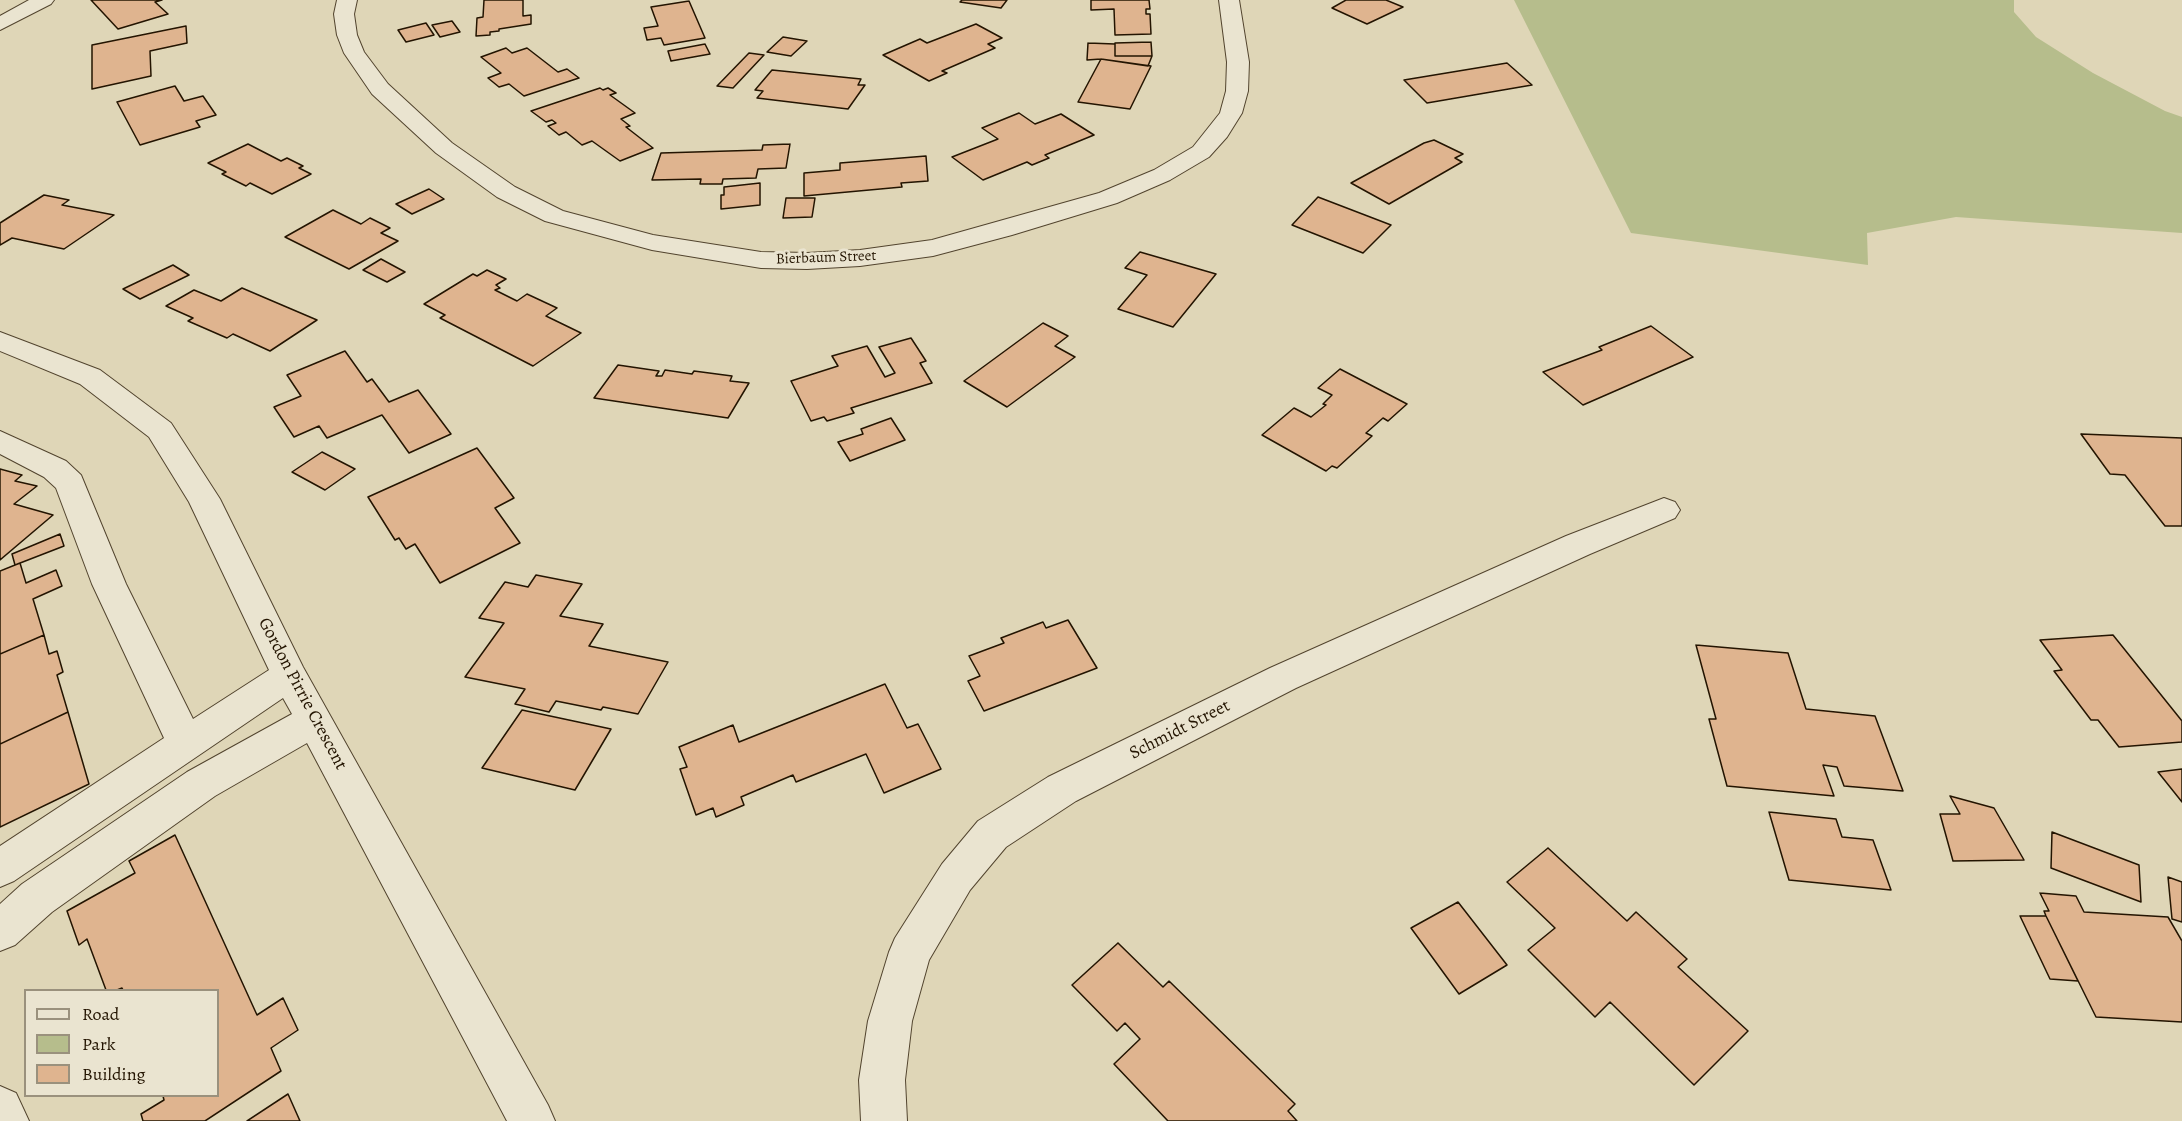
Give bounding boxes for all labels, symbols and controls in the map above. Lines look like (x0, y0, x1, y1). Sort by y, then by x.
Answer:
street label: Bierbaum Street (775, 247, 877, 269)
street label: Gordon Pirrie Crescent (253, 614, 351, 774)
street label: Schmidt Street (1126, 695, 1234, 765)
legend (24, 989, 219, 1097)
text: Road (82, 1002, 119, 1026)
text: Park (82, 1032, 116, 1056)
text: Building (82, 1062, 146, 1086)

